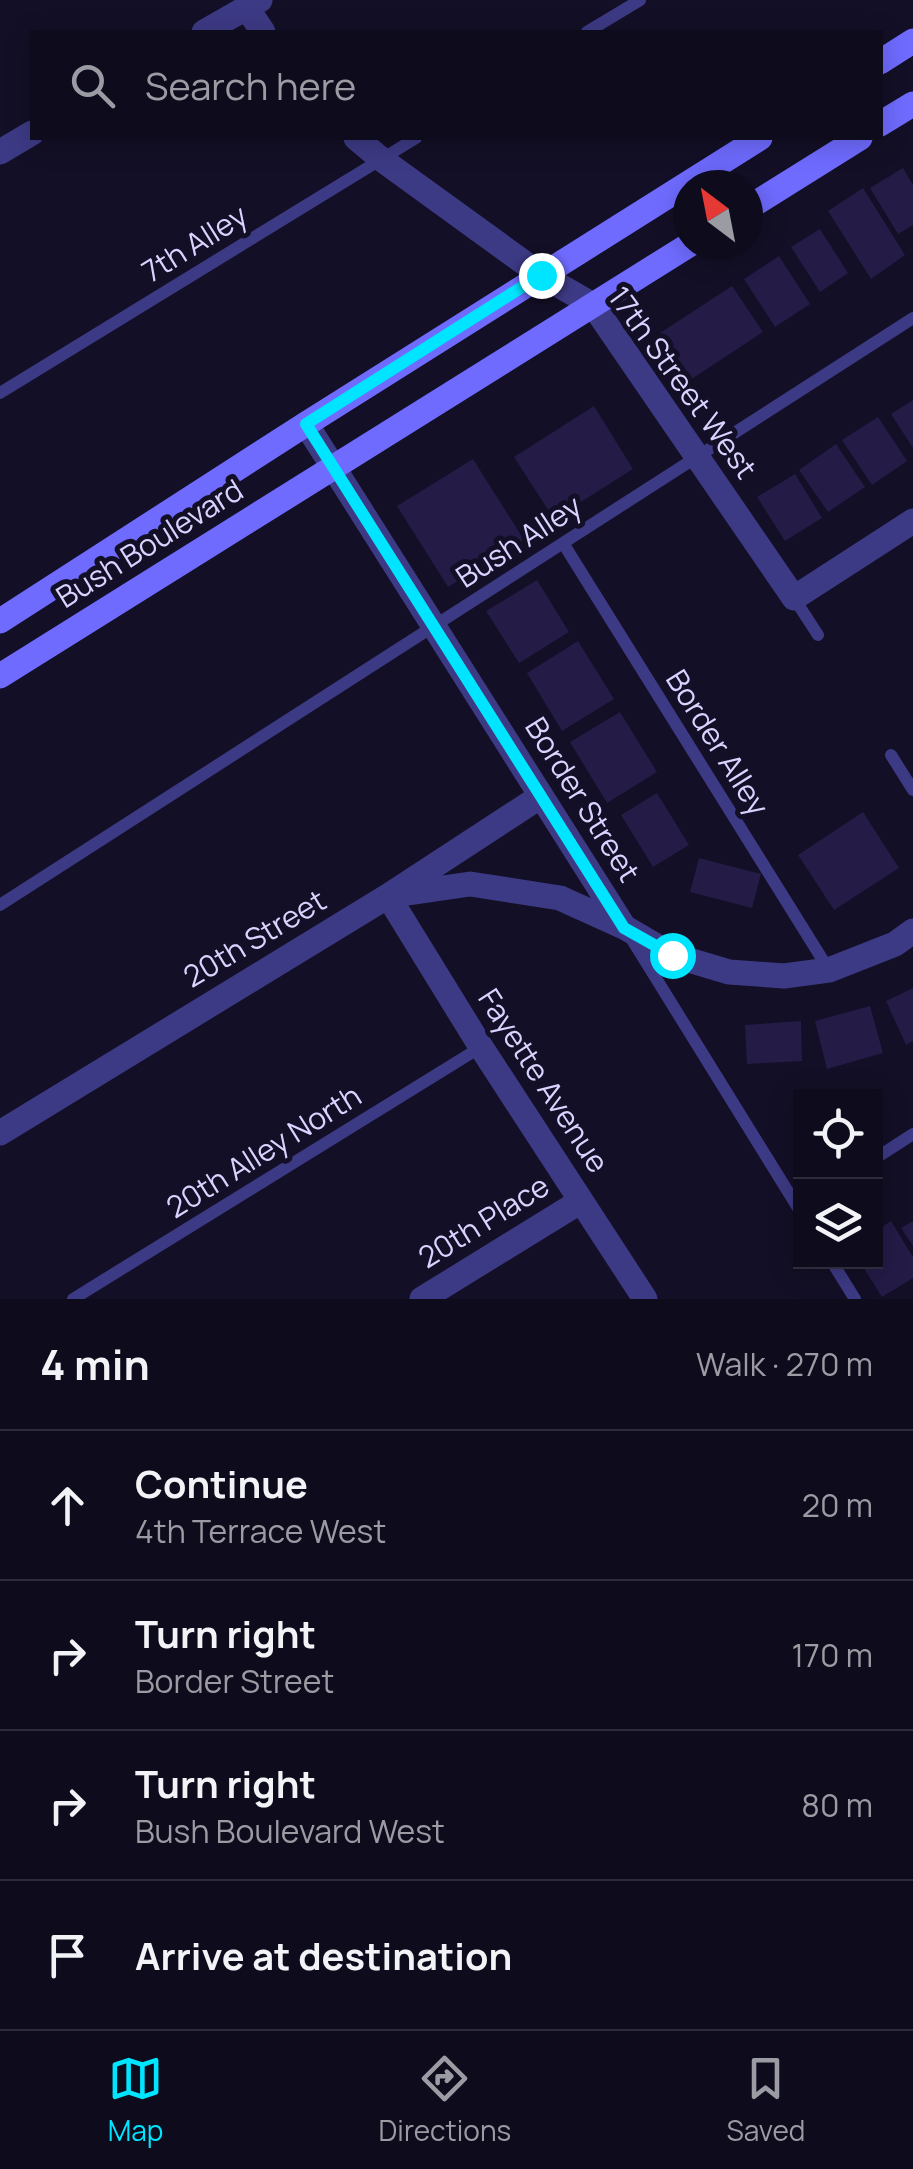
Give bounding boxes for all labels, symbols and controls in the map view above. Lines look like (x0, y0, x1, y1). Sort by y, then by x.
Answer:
search box (30, 30, 883, 140)
icon: search (65, 58, 120, 113)
text: Search here (145, 59, 356, 111)
north arrow (673, 170, 763, 260)
street label: 7th Alley (134, 194, 255, 291)
route end (519, 253, 565, 299)
street label: 17th Street West (600, 278, 767, 487)
street label: Bush Boulevard (48, 469, 250, 617)
street label: Bush Alley (448, 485, 589, 597)
street label: Border Alley (657, 661, 779, 823)
street label: Border Street (516, 709, 650, 889)
street label: 20th Street (175, 879, 333, 996)
route start (650, 933, 696, 979)
street label: Fayette Avenue (469, 980, 619, 1180)
street label: 20th Alley North (158, 1074, 368, 1227)
map controls (793, 1089, 883, 1269)
button: locate (793, 1089, 883, 1179)
street label: 20th Place (410, 1164, 556, 1277)
button: layers (793, 1179, 883, 1269)
text: 4 min (40, 1335, 150, 1393)
text: Walk · 270 m (696, 1342, 873, 1386)
text: Continue (135, 1457, 308, 1509)
icon: ahead (40, 1478, 95, 1533)
text: 20 m (802, 1483, 873, 1527)
text: 4th Terrace West (135, 1509, 386, 1553)
text: Turn right (135, 1607, 316, 1659)
icon: right (40, 1628, 95, 1683)
text: 170 m (791, 1633, 873, 1677)
text: Border Street (135, 1659, 334, 1703)
text: Turn right (135, 1757, 316, 1809)
icon: right (40, 1778, 95, 1833)
text: 80 m (801, 1783, 873, 1827)
text: Bush Boulevard West (135, 1809, 445, 1853)
icon: arrive (40, 1928, 95, 1983)
text: Arrive at destination (135, 1929, 512, 1981)
tab: Map (108, 2051, 163, 2149)
tab: Directions (379, 2051, 511, 2149)
tab: Saved (726, 2051, 805, 2149)

